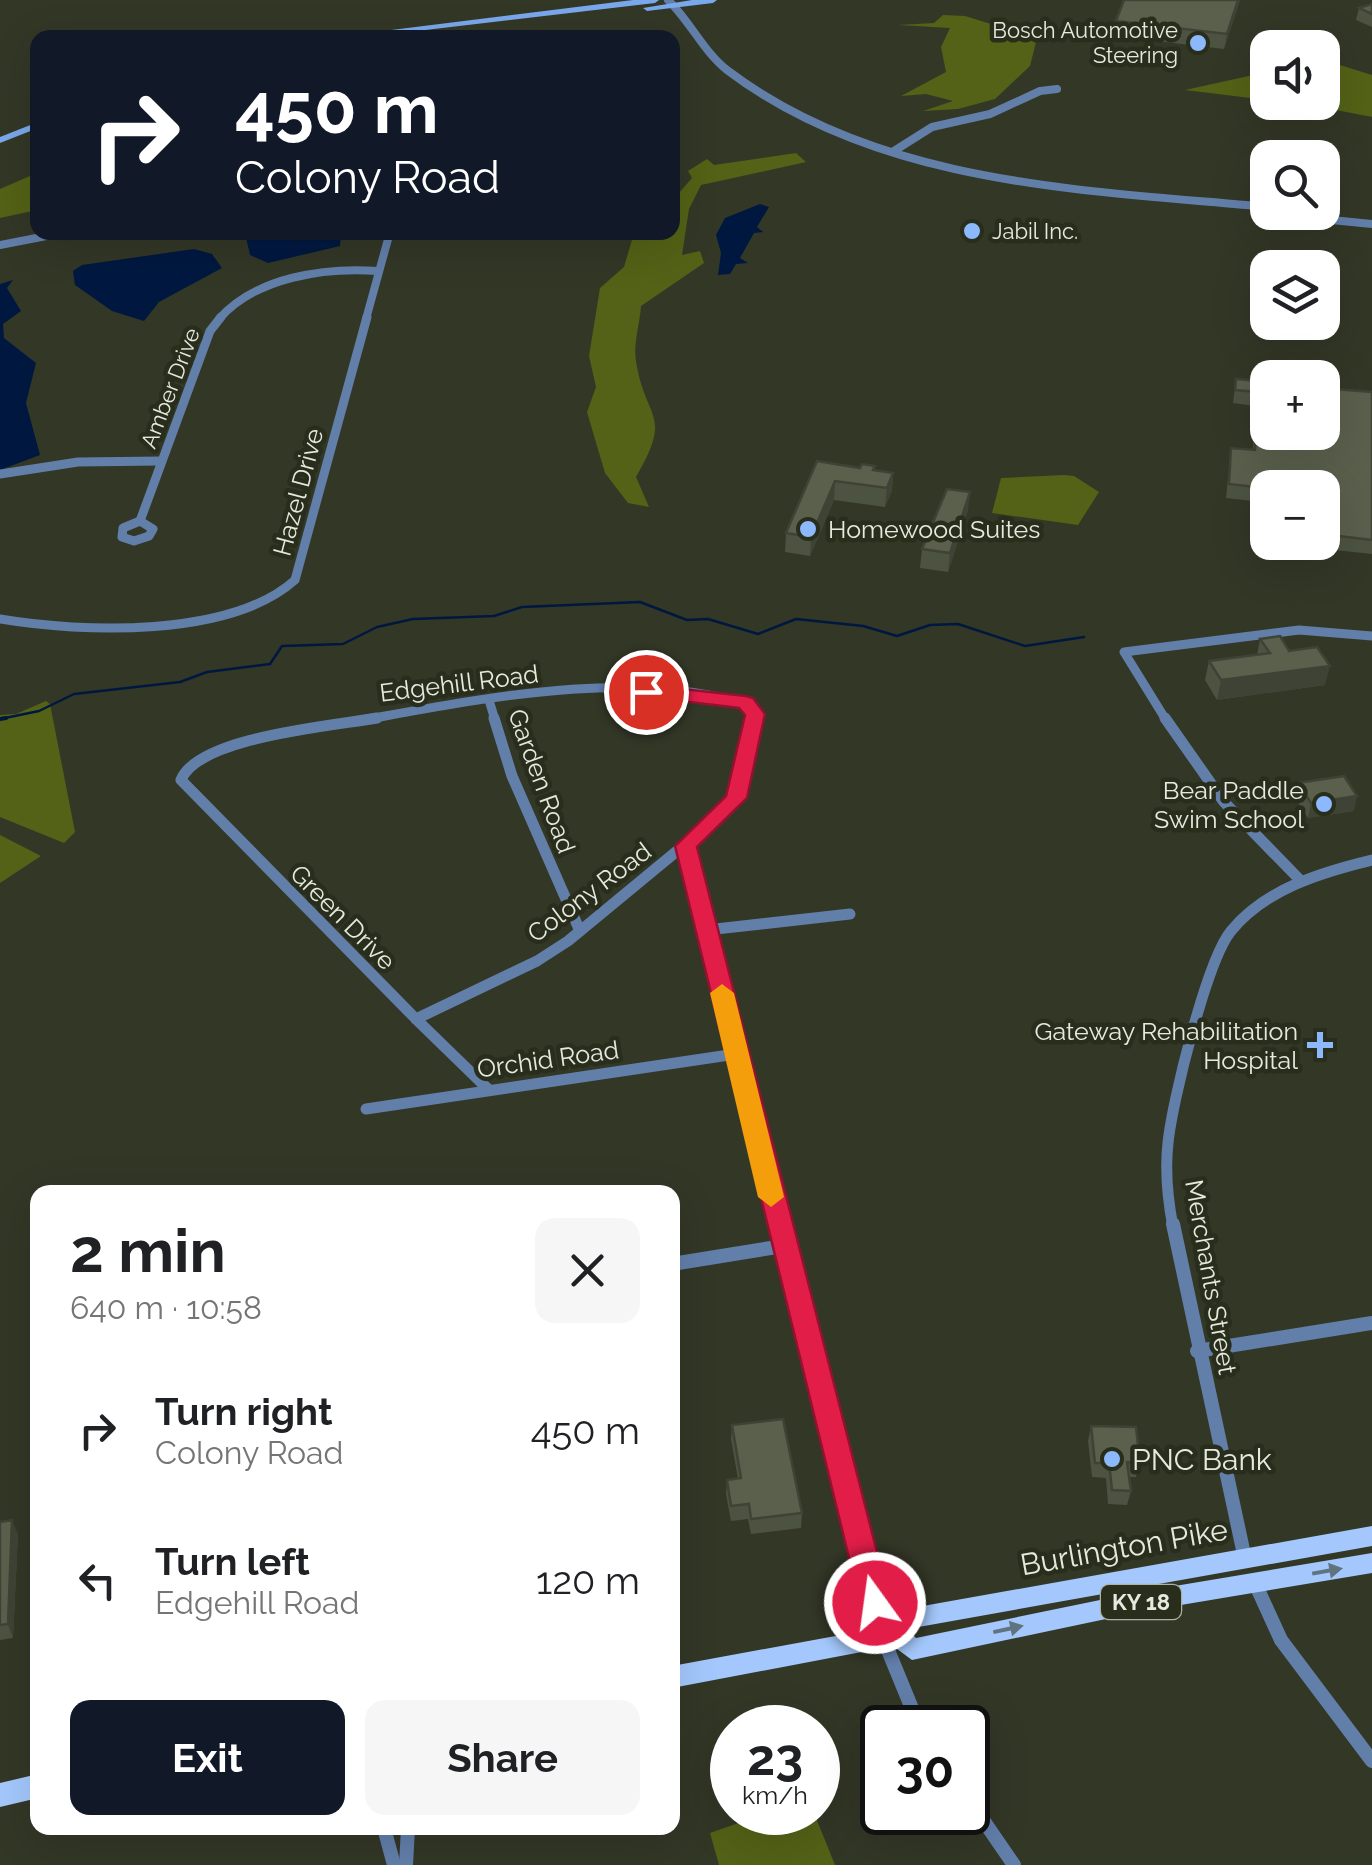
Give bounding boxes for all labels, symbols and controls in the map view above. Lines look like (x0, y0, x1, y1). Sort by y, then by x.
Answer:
place label: Bosch Automotive Steering (992, 17, 1178, 68)
map controls (1250, 30, 1340, 560)
button: sound (1250, 30, 1340, 120)
marker: Bosch Automotive Steering (1187, 32, 1209, 54)
text: 450 m (235, 67, 439, 149)
icon: right (70, 70, 200, 200)
button: search (1250, 140, 1340, 230)
text: Colony Road (235, 151, 500, 204)
place label: Jabil Inc. (992, 218, 1078, 244)
marker: Jabil Inc. (961, 220, 983, 242)
button: layers (1250, 250, 1340, 340)
street label: Amber Drive (135, 324, 205, 452)
button: + (1250, 360, 1340, 450)
street label: Hazel Drive (267, 425, 329, 559)
button: − (1250, 470, 1340, 560)
place label: Homewood Suites (828, 514, 1040, 544)
marker: Homewood Suites (797, 518, 819, 540)
pin (604, 650, 689, 735)
street label: Edgehill Road (378, 658, 540, 708)
icon: arrive (619, 665, 674, 720)
street label: Garden Road (502, 705, 582, 857)
place label: Bear Paddle Swim School (1154, 775, 1304, 834)
marker: Bear Paddle Swim School (1313, 793, 1335, 815)
street label: Colony Road (521, 836, 657, 948)
street label: Green Drive (284, 858, 402, 976)
place label: Gateway Rehabilitation Hospital (1035, 1016, 1298, 1075)
marker: Gateway Rehabilitation Hospital (1307, 1032, 1333, 1058)
street label: Orchid Road (475, 1034, 621, 1084)
street label: Merchants Street (1179, 1177, 1243, 1377)
text: 2 min (70, 1216, 226, 1286)
button: close (535, 1218, 640, 1323)
text: 640 m · 10:58 (70, 1289, 262, 1326)
text: Turn right (155, 1389, 332, 1434)
icon: right (70, 1403, 125, 1458)
text: 450 m (531, 1408, 640, 1453)
text: Colony Road (155, 1434, 343, 1471)
place label: PNC Bank (1132, 1442, 1272, 1477)
marker: PNC Bank (1101, 1448, 1123, 1470)
street label: Burlington Pike (1018, 1512, 1230, 1582)
text: Turn left (155, 1539, 310, 1584)
position arrow (823, 1551, 927, 1655)
icon: left (70, 1553, 125, 1608)
text: 120 m (536, 1558, 640, 1603)
one-way arrow (1312, 1563, 1344, 1578)
text: Edgehill Road (155, 1584, 359, 1621)
road number: KY 18 (1101, 1585, 1181, 1619)
one-way arrow (992, 1621, 1023, 1637)
button: Exit (70, 1700, 345, 1815)
button: Share (365, 1700, 640, 1815)
speed limit sign: 30 (860, 1705, 990, 1835)
text: 23 (747, 1728, 803, 1787)
text: km/h (742, 1780, 808, 1810)

